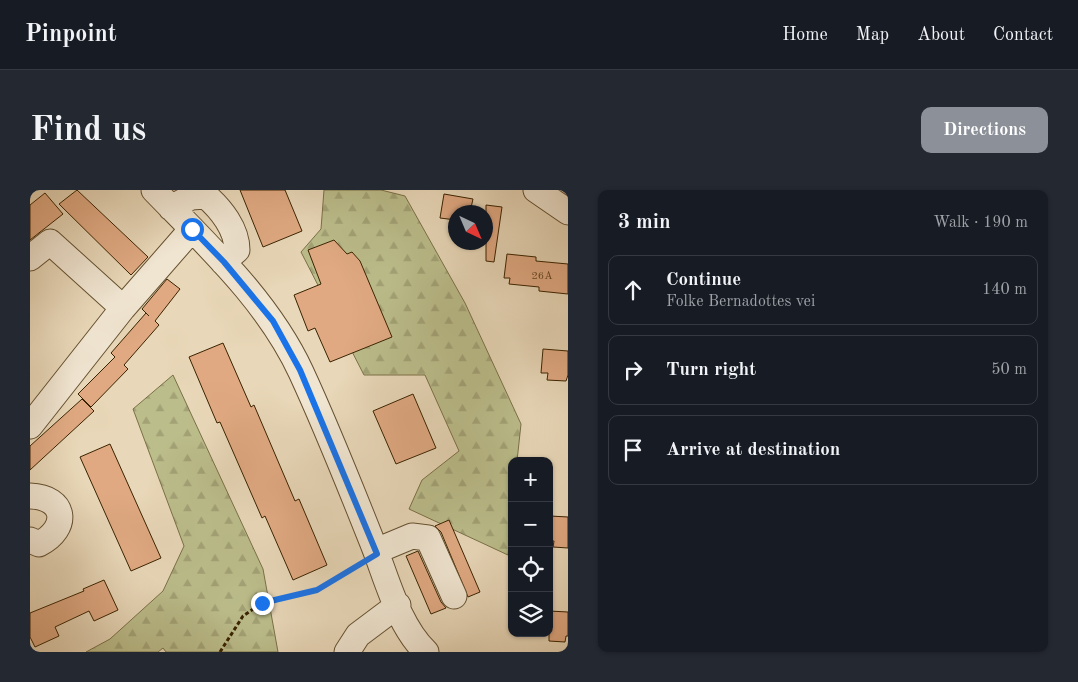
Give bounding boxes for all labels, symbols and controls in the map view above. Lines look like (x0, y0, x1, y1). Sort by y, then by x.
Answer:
text: Pinpoint (25, 23, 117, 47)
text: Home (782, 26, 828, 44)
text: Map (856, 26, 889, 44)
text: About (917, 26, 965, 44)
text: Contact (993, 26, 1053, 44)
button: Directions (921, 107, 1048, 153)
text: Find us (30, 113, 146, 148)
north arrow (448, 205, 493, 250)
text: 3 min (618, 212, 671, 233)
text: Walk · 190 m (933, 215, 1028, 231)
route start (181, 218, 204, 241)
house number: 26A (531, 271, 553, 282)
text: Continue (666, 271, 741, 290)
icon: ahead (619, 276, 647, 304)
text: 140 m (982, 282, 1027, 298)
text: Folke Bernadottes vei (666, 294, 815, 310)
icon: right (619, 356, 647, 384)
text: Turn right (666, 361, 756, 380)
text: 50 m (991, 362, 1027, 378)
icon: arrive (619, 436, 647, 464)
text: Arrive at destination (666, 441, 840, 460)
map controls (508, 457, 553, 637)
button: + (508, 457, 553, 502)
button: − (508, 502, 553, 547)
button: locate (508, 547, 553, 592)
route end (251, 592, 274, 615)
button: layers (508, 592, 553, 637)

